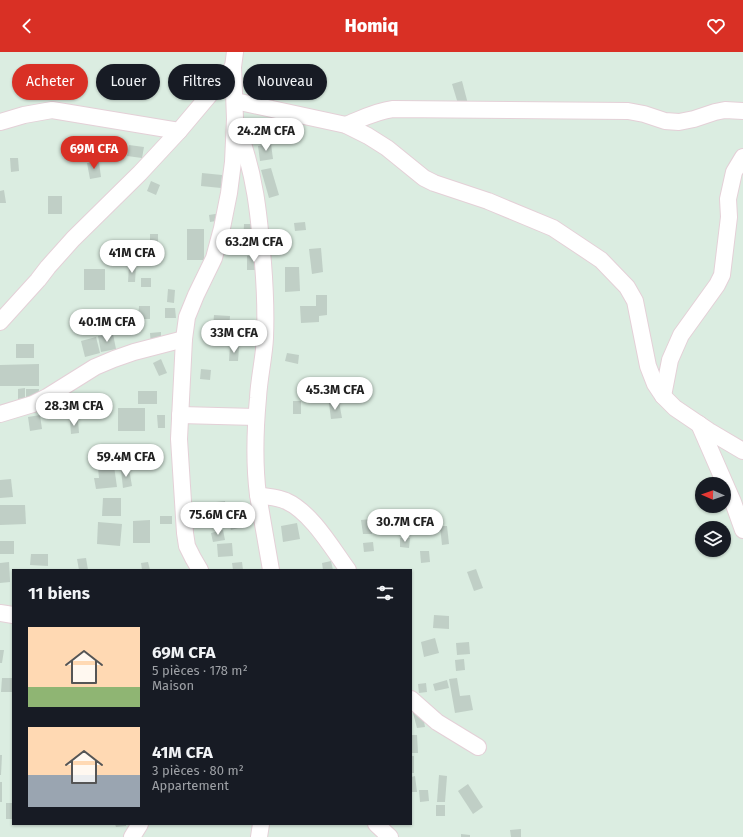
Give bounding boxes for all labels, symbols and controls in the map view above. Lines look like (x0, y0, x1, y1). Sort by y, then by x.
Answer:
icon: back (16, 15, 38, 37)
text: Homiq (345, 15, 398, 37)
icon: heart (705, 15, 727, 37)
chip: Acheter (12, 64, 88, 100)
chip: Louer (96, 64, 160, 100)
chip: Filtres (168, 64, 235, 100)
chip: Nouveau (243, 64, 327, 100)
pin: 24.2M CFA (220, 118, 312, 152)
text: 24.2M CFA (237, 123, 295, 138)
pin: 69M CFA (57, 136, 131, 170)
text: 69M CFA (70, 141, 118, 156)
pin: 63.2M CFA (208, 229, 300, 263)
text: 63.2M CFA (225, 234, 283, 249)
pin: 41M CFA (95, 240, 169, 274)
text: 41M CFA (109, 245, 155, 260)
pin: 40.1M CFA (61, 309, 153, 343)
text: 40.1M CFA (79, 314, 135, 329)
pin: 33M CFA (197, 320, 271, 354)
text: 33M CFA (210, 325, 258, 340)
pin: 45.3M CFA (289, 377, 381, 411)
text: 45.3M CFA (306, 382, 364, 397)
pin: 28.3M CFA (28, 393, 120, 427)
text: 28.3M CFA (45, 398, 103, 413)
pin: 59.4M CFA (80, 444, 172, 478)
text: 59.4M CFA (97, 449, 155, 464)
north arrow (695, 477, 731, 513)
map controls (695, 477, 731, 557)
pin: 75.6M CFA (172, 502, 264, 536)
text: 75.6M CFA (189, 507, 247, 522)
pin: 30.7M CFA (359, 509, 451, 543)
text: 30.7M CFA (376, 514, 434, 529)
button: layers (695, 521, 731, 557)
icon: filters (374, 582, 396, 604)
text: 11 biens (28, 583, 90, 604)
text: 69M CFA (152, 642, 215, 663)
icon: home (60, 643, 108, 691)
text: 5 pièces · 178 m² (152, 663, 248, 678)
text: Maison (152, 678, 194, 693)
text: 41M CFA (152, 742, 213, 763)
icon: home (60, 743, 108, 791)
text: 3 pièces · 80 m² (152, 763, 244, 778)
text: Appartement (152, 778, 229, 793)

